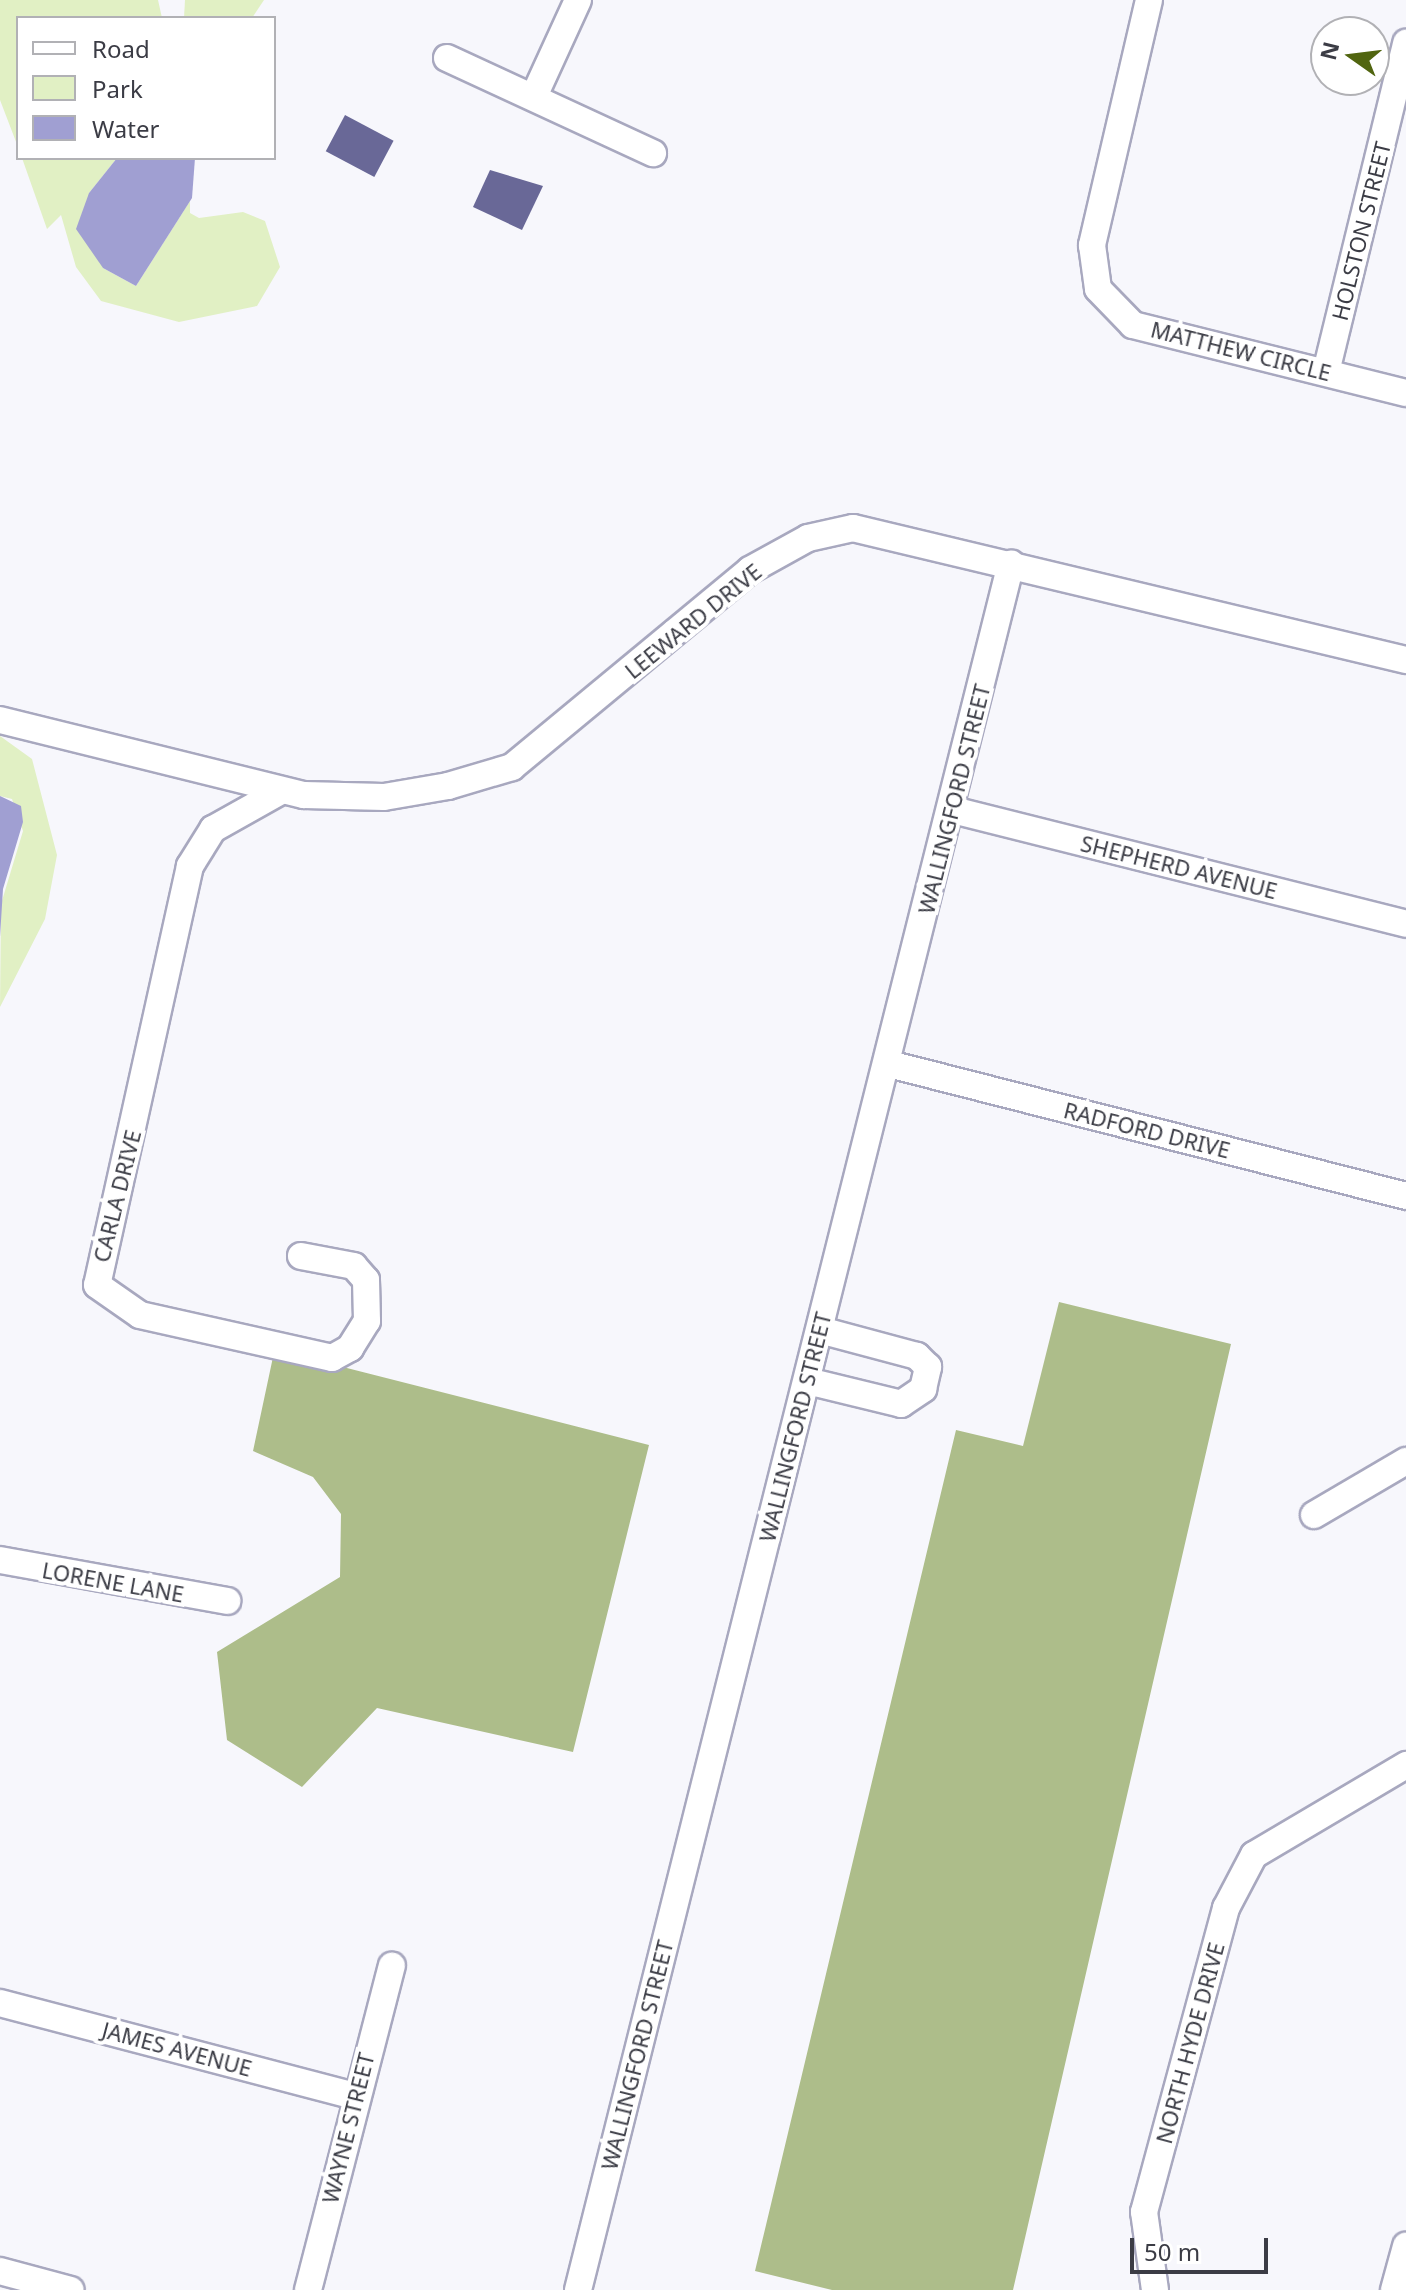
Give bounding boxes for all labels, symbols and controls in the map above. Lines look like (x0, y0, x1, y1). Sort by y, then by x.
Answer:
legend (16, 16, 276, 160)
north arrow (1310, 16, 1390, 96)
text: Road (92, 32, 150, 65)
text: N (1312, 38, 1345, 63)
text: Park (92, 72, 143, 105)
text: Water (92, 112, 159, 145)
street label: HOLSTON STREET (1326, 139, 1396, 323)
street label: MATTHEW CIRCLE (1148, 316, 1334, 386)
street label: LEEWARD DRIVE (620, 558, 766, 684)
street label: WALLINGFORD STREET (913, 681, 995, 917)
street label: SHEPHERD AVENUE (1078, 830, 1280, 904)
street label: RADFORD DRIVE (1061, 1097, 1233, 1163)
street label: CARLA DRIVE (88, 1127, 146, 1265)
street label: WALLINGFORD STREET (754, 1309, 836, 1545)
street label: LORENE LANE (40, 1557, 186, 1607)
street label: WALLINGFORD STREET (596, 1937, 678, 2173)
street label: NORTH HYDE DRIVE (1150, 1939, 1230, 2147)
street label: JAMES AVENUE (99, 2016, 255, 2082)
street label: WAYNE STREET (317, 2050, 379, 2206)
scale bar (1134, 2222, 1272, 2272)
text: 50 m (1144, 2235, 1200, 2268)

